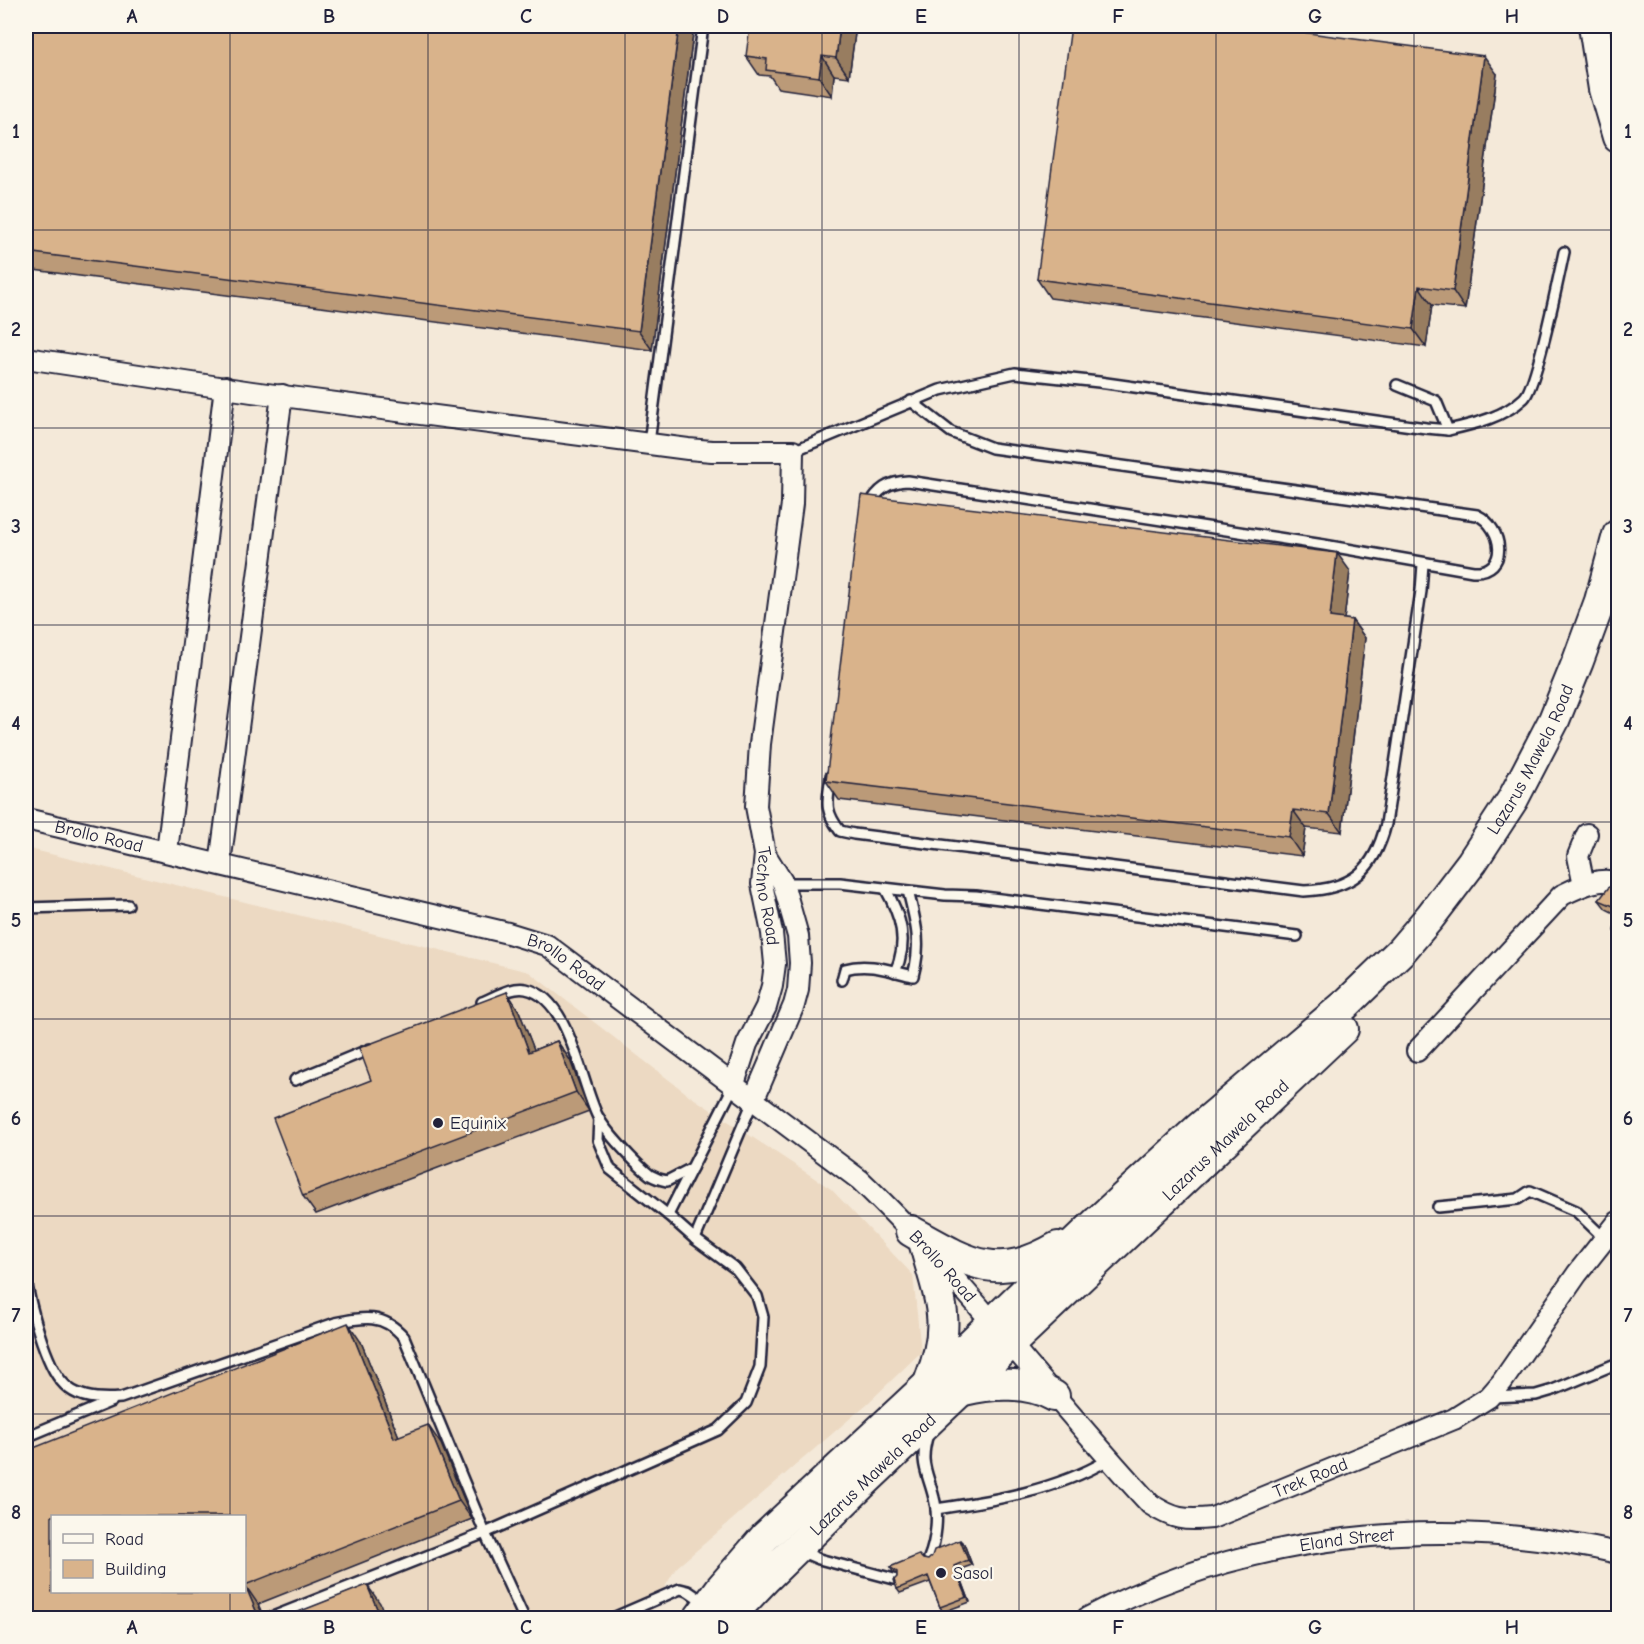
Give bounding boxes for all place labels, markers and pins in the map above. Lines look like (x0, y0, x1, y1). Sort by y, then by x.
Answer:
place label: Equinix (450, 1113, 506, 1134)
marker: Equinix (431, 1116, 445, 1130)
place label: Sasol (953, 1563, 993, 1584)
marker: Sasol (934, 1566, 948, 1580)

